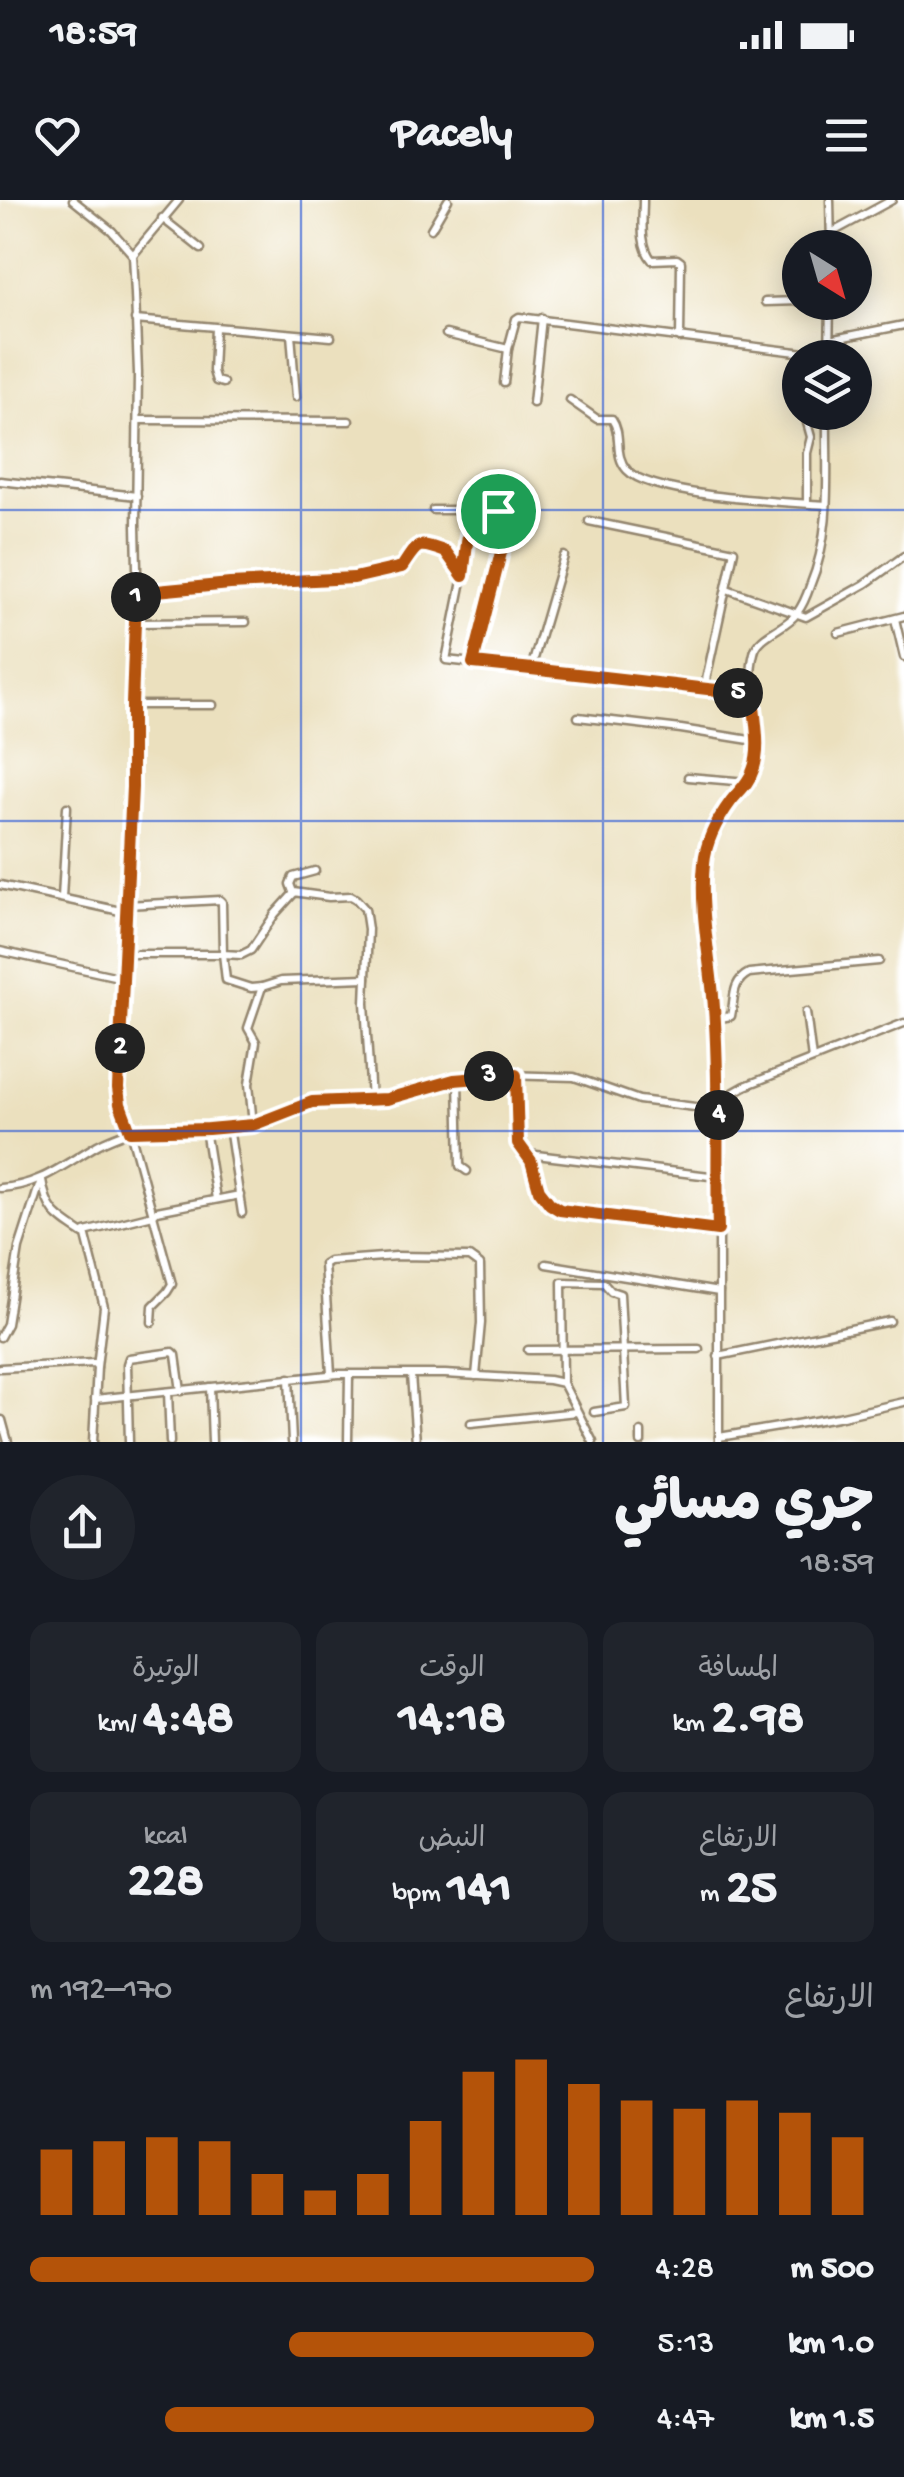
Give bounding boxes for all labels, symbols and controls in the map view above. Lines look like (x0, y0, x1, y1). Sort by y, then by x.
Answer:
text: 18:59 (50, 13, 137, 57)
icon: heart (30, 108, 85, 163)
icon: menu (819, 108, 874, 163)
text: Pacely (392, 109, 512, 162)
north arrow (782, 230, 872, 320)
map controls (782, 230, 872, 430)
button: layers (782, 340, 872, 430)
pin (456, 469, 541, 554)
icon: arrive (471, 484, 526, 539)
pin: 1 (111, 572, 161, 622)
text: 1 (130, 580, 142, 613)
pin: 5 (713, 668, 763, 718)
text: 5 (731, 676, 745, 709)
pin: 2 (95, 1023, 145, 1073)
text: 2 (113, 1031, 127, 1064)
pin: 3 (464, 1051, 514, 1101)
text: 3 (482, 1059, 496, 1092)
pin: 4 (694, 1090, 744, 1140)
text: 4 (712, 1098, 726, 1131)
button: share (30, 1475, 135, 1580)
text: جري مسائي (614, 1476, 874, 1540)
text: 18:59 (801, 1546, 874, 1584)
text: الوتيرة (132, 1654, 199, 1687)
text: الوقت (419, 1654, 485, 1687)
text: المسافة (698, 1654, 778, 1687)
text: 4:48 (143, 1691, 234, 1750)
text: 14:18 (398, 1691, 506, 1750)
text: 2.98 (712, 1691, 804, 1750)
text: /km (98, 1708, 143, 1741)
text: km (673, 1708, 712, 1741)
text: kcal (144, 1821, 188, 1854)
text: النبض (419, 1824, 485, 1857)
text: الارتفاع (699, 1824, 778, 1857)
text: 228 (127, 1854, 204, 1913)
text: 141 (448, 1861, 512, 1920)
text: 25 (726, 1861, 777, 1920)
text: bpm (392, 1878, 448, 1911)
text: m (700, 1878, 726, 1911)
text: 170–192 m (30, 1972, 172, 2010)
text: الارتفاع (784, 1982, 874, 2020)
text: 4:28 (656, 2251, 714, 2289)
text: 500 m (791, 2251, 874, 2289)
text: 5:13 (658, 2326, 714, 2364)
text: 1.0 km (788, 2326, 874, 2364)
text: 4:47 (657, 2401, 714, 2439)
text: 1.5 km (790, 2401, 874, 2439)

